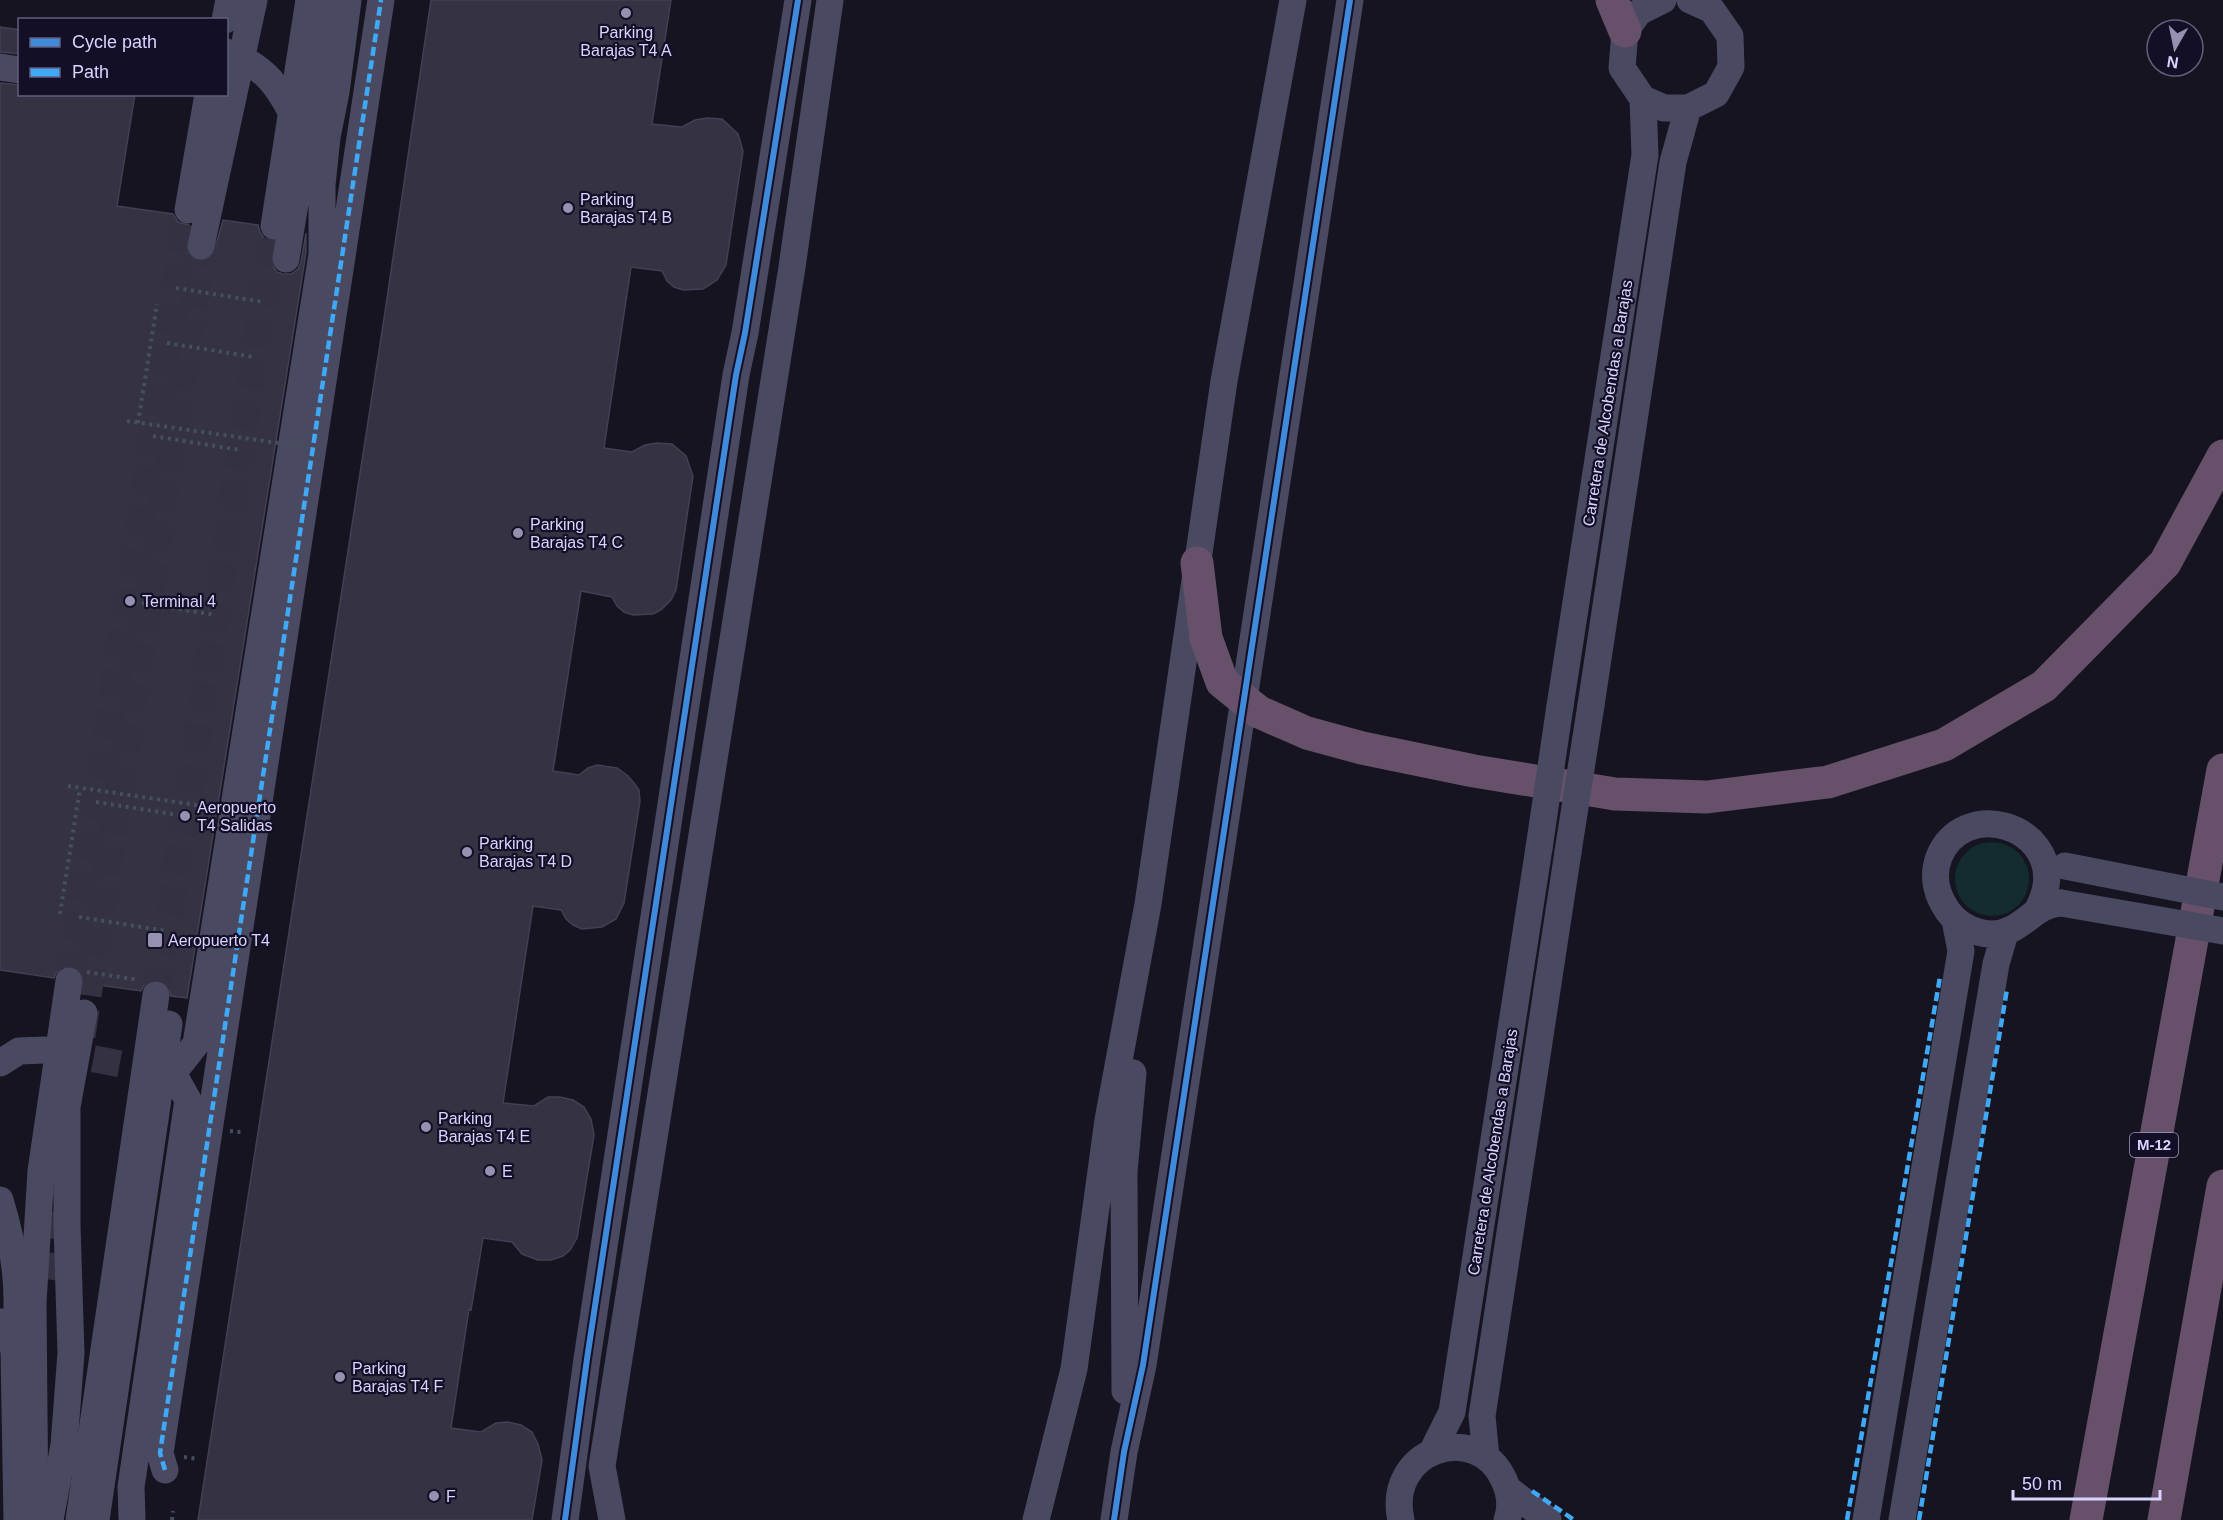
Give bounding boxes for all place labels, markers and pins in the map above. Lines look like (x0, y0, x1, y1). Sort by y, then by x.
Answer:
marker: Parking Barajas T4 A (619, 6, 633, 20)
place label: Parking Barajas T4 A (580, 24, 672, 59)
place label: Parking Barajas T4 B (580, 191, 672, 226)
marker: Parking Barajas T4 B (561, 201, 575, 215)
place label: Parking Barajas T4 C (530, 516, 623, 551)
marker: Parking Barajas T4 C (511, 526, 525, 540)
place label: Terminal 4 (142, 593, 216, 610)
marker: Terminal 4 (123, 594, 137, 608)
place label: Aeropuerto T4 Salidas (197, 799, 276, 834)
marker: Aeropuerto T4 Salidas (178, 809, 192, 823)
place label: Parking Barajas T4 D (479, 835, 572, 870)
marker: Parking Barajas T4 D (460, 845, 474, 859)
marker: Aeropuerto T4 (146, 931, 164, 949)
place label: Aeropuerto T4 (168, 932, 270, 949)
place label: Parking Barajas T4 E (438, 1110, 530, 1145)
marker: Parking Barajas T4 E (419, 1120, 433, 1134)
place label: E (502, 1163, 513, 1180)
marker: E (483, 1164, 497, 1178)
place label: Parking Barajas T4 F (352, 1360, 444, 1395)
marker: Parking Barajas T4 F (333, 1370, 347, 1384)
place label: F (446, 1488, 456, 1505)
marker: F (427, 1489, 441, 1503)

